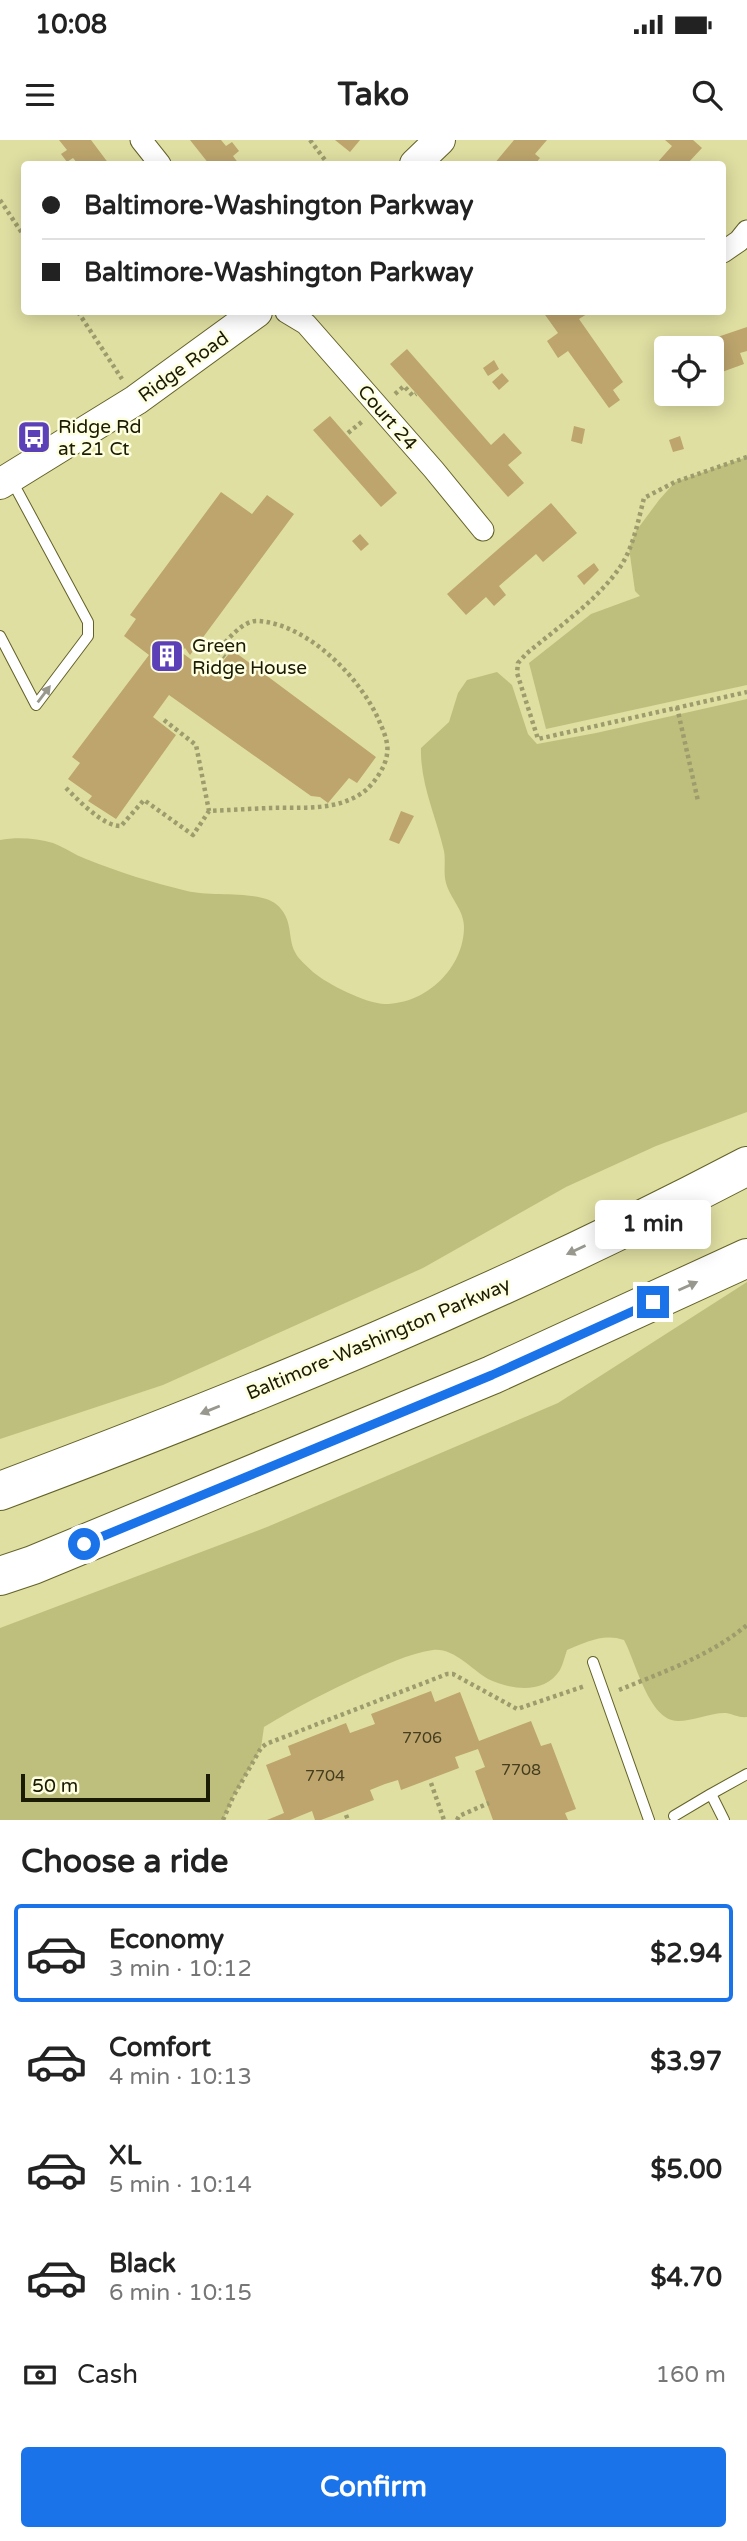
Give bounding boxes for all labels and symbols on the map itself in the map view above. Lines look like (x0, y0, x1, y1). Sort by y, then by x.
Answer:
street label: Ridge Road (134, 327, 233, 407)
street label: Court 24 (353, 380, 422, 455)
place label: Ridge Rd at 21 Ct (58, 416, 141, 460)
bus stop icon: Ridge Rd at 21 Ct (15, 418, 53, 456)
place label: Green Ridge House (192, 635, 307, 679)
building icon: Green Ridge House (148, 637, 186, 675)
one-way arrow (37, 685, 51, 703)
callout: 1 min (595, 1200, 711, 1250)
one-way arrow (566, 1244, 586, 1256)
street label: Baltimore-Washington Parkway (243, 1273, 514, 1405)
one-way arrow (678, 1280, 698, 1292)
route end (637, 1286, 669, 1318)
one-way arrow (200, 1405, 221, 1416)
route start (68, 1528, 100, 1560)
house number: 7706 (402, 1728, 442, 1748)
house number: 7708 (501, 1760, 541, 1780)
house number: 7704 (305, 1766, 345, 1786)
scale bar (21, 1771, 210, 1803)

